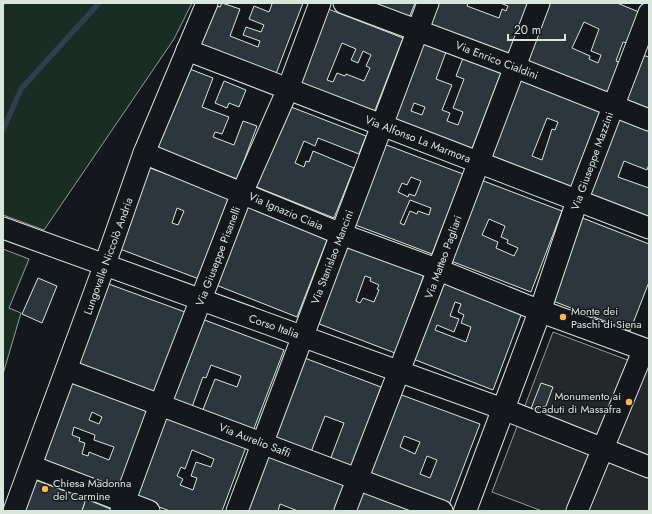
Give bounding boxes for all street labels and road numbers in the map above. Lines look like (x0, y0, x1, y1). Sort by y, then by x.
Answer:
street label: Via Enrico Cialdini (453, 37, 541, 83)
street label: Via Giuseppe Mazzini (567, 109, 617, 212)
street label: Via Alfonso La Marmora (363, 111, 473, 167)
street label: Via Ignazio Ciaia (246, 188, 326, 234)
street label: Lungovalle Niccolò Andria (79, 195, 137, 317)
street label: Via Giuseppe Pisanelli (192, 204, 244, 308)
street label: Via Stanislao Mancini (307, 208, 357, 306)
street label: Via Matteo Pagliari (420, 213, 466, 301)
street label: Corso Italia (247, 310, 301, 342)
street label: Via Aurelio Saffi (217, 419, 293, 461)

